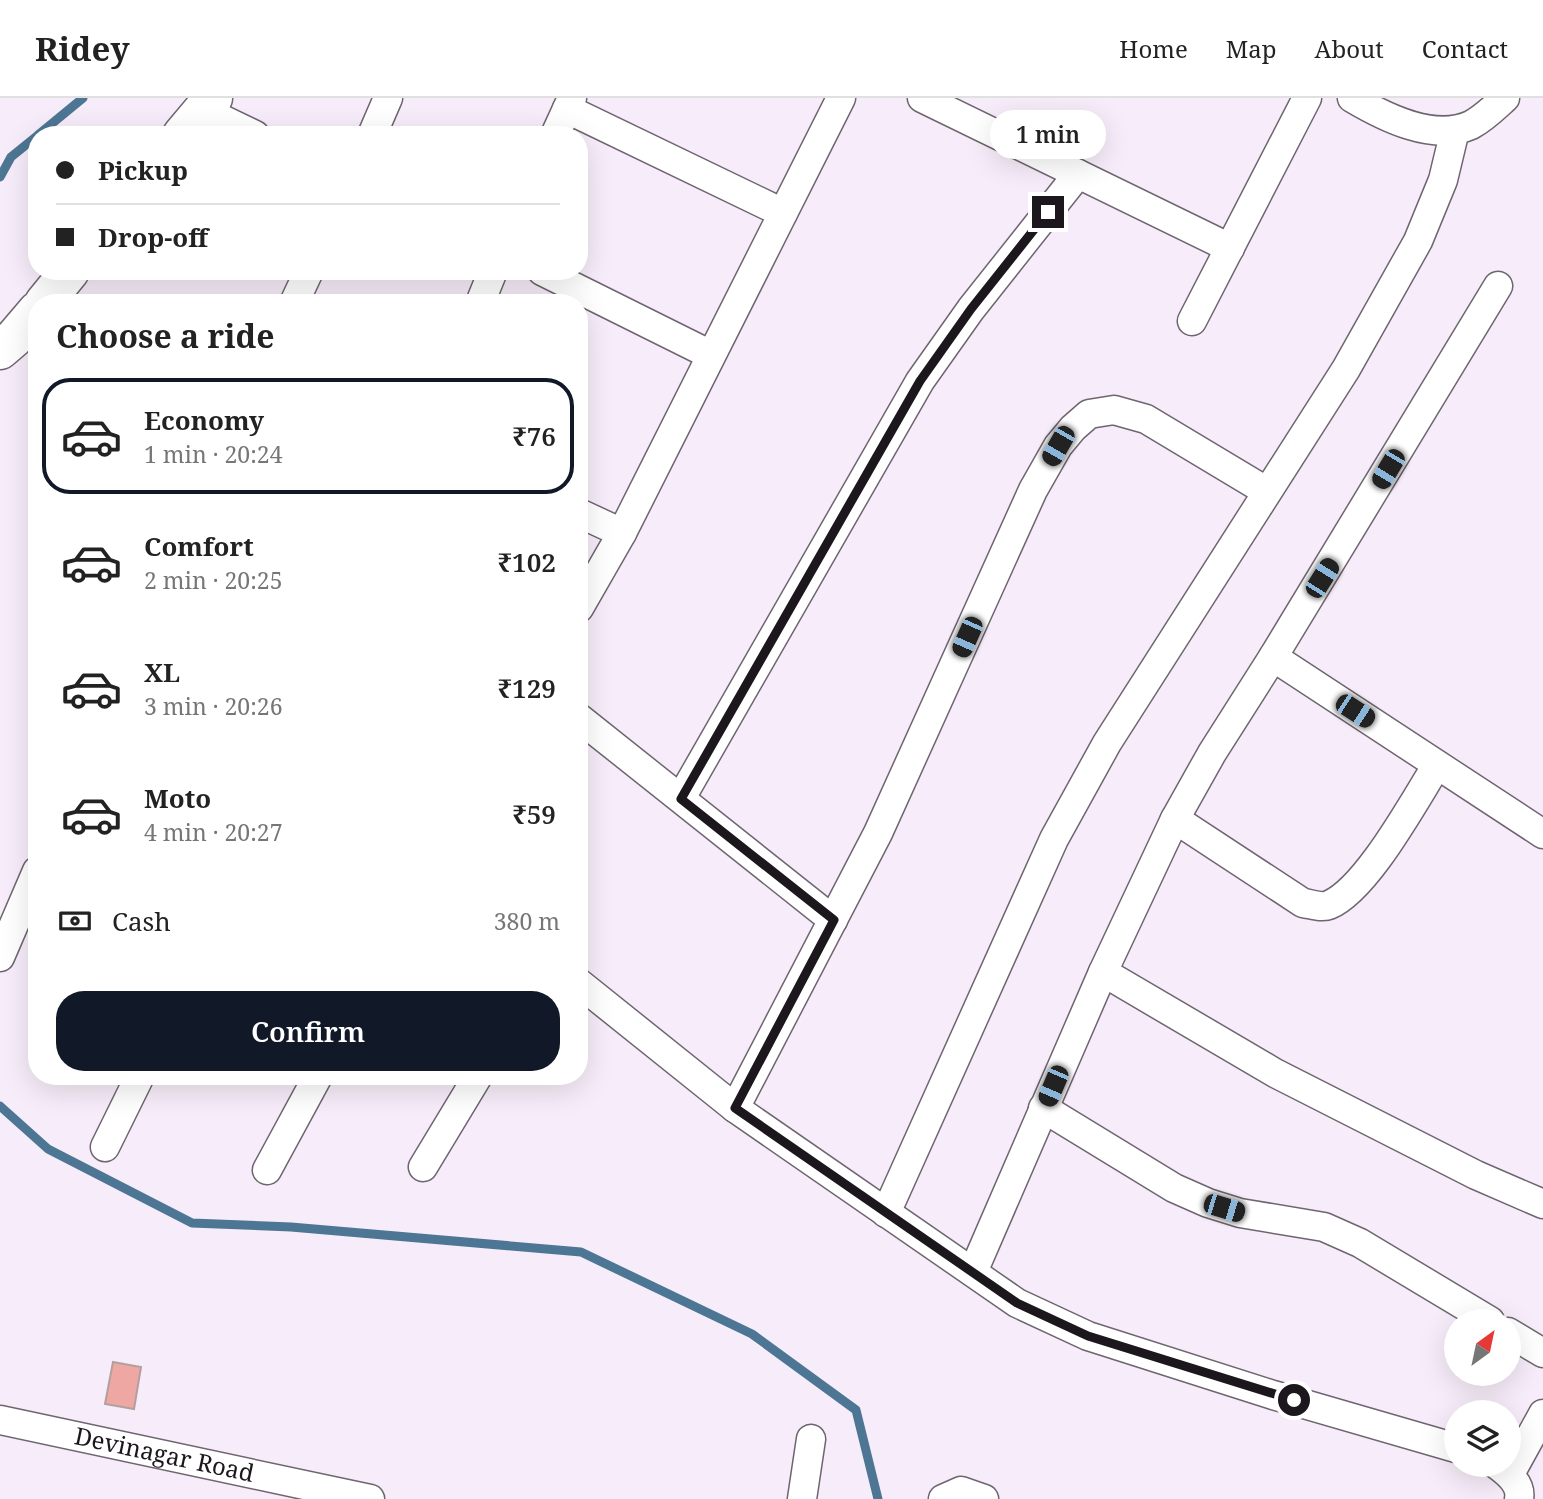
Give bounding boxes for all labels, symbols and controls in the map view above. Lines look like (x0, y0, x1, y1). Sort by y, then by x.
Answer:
text: Ridey (35, 26, 130, 71)
text: Home (1119, 32, 1188, 65)
text: Map (1226, 32, 1277, 65)
text: About (1315, 32, 1384, 65)
text: Contact (1422, 32, 1508, 65)
callout: 1 min (990, 110, 1106, 159)
text: 1 min (1016, 118, 1080, 150)
text: Pickup (98, 152, 188, 188)
route end (1032, 196, 1064, 228)
text: Drop-off (98, 219, 208, 255)
text: Choose a ride (56, 314, 275, 357)
text: Economy (144, 402, 264, 438)
icon: car (60, 405, 123, 468)
text: ₹76 (512, 418, 556, 454)
car (1039, 423, 1078, 469)
text: 1 min · 20:24 (144, 438, 282, 470)
car (1369, 446, 1408, 492)
text: Comfort (144, 528, 254, 564)
icon: car (60, 531, 123, 594)
text: ₹102 (498, 544, 556, 580)
car (1302, 555, 1343, 601)
text: 2 min · 20:25 (144, 564, 282, 596)
car (949, 614, 986, 660)
text: XL (144, 654, 180, 690)
icon: car (60, 657, 123, 720)
text: ₹129 (498, 670, 556, 706)
text: 3 min · 20:26 (144, 690, 282, 722)
car (1332, 691, 1379, 731)
text: Moto (144, 780, 211, 816)
icon: car (60, 783, 123, 846)
text: ₹59 (512, 796, 556, 832)
text: 4 min · 20:27 (144, 816, 282, 848)
icon: cash (56, 902, 94, 940)
text: Cash (112, 903, 171, 939)
text: 380 m (494, 905, 560, 937)
button: Confirm (56, 991, 560, 1071)
car (1036, 1063, 1071, 1109)
car (1201, 1192, 1248, 1224)
north arrow (1444, 1309, 1521, 1386)
map controls (1444, 1309, 1521, 1477)
route start (1278, 1384, 1310, 1416)
button: layers (1444, 1400, 1521, 1477)
street label: Devinagar Road (72, 1418, 258, 1489)

